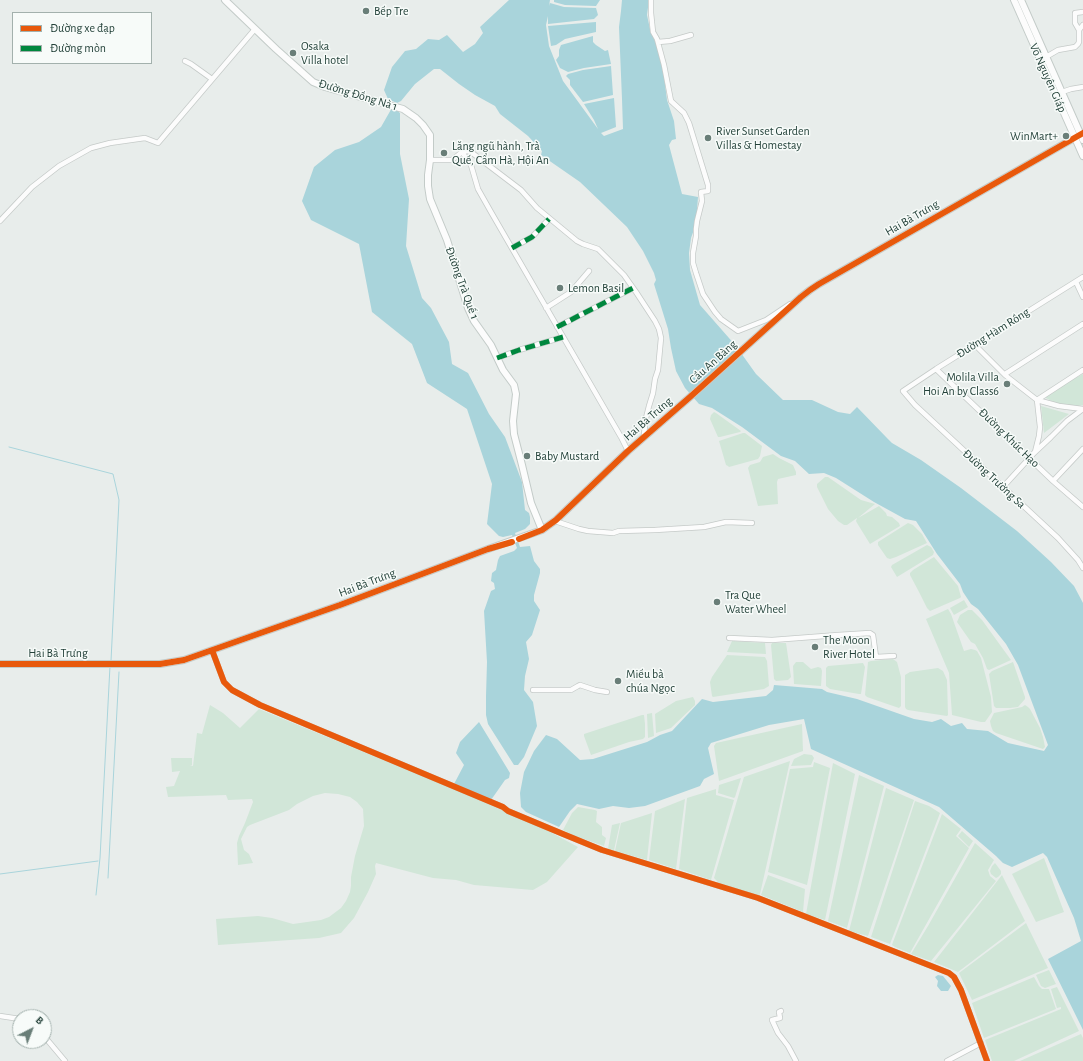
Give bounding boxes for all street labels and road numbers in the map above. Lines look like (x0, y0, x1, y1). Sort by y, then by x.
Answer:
street label: Võ Nguyên Giáp (1026, 41, 1070, 115)
street label: Đường Đồng Nà 1 (317, 76, 399, 114)
street label: Hai Bà Trưng (883, 197, 941, 239)
street label: Đường Trà Quế 1 (442, 245, 482, 321)
street label: Đường Hàm Rồng (954, 305, 1032, 361)
street label: Cầu An Bàng (686, 337, 740, 387)
street label: Hai Bà Trưng (621, 394, 675, 444)
street label: Đường Khúc Hạo (975, 405, 1043, 471)
street label: Đường Trường Sa (960, 446, 1028, 512)
street label: Hai Bà Trưng (337, 566, 397, 600)
street label: Hai Bà Trưng (28, 646, 88, 660)

